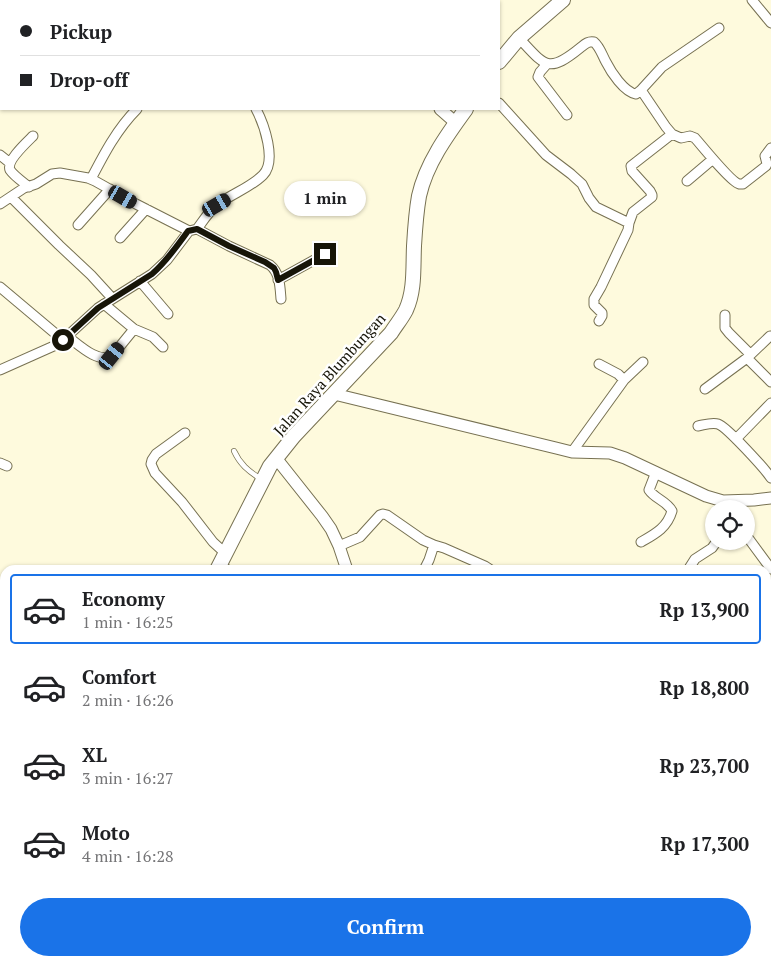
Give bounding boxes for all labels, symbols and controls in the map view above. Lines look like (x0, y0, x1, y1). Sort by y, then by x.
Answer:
text: Pickup (50, 19, 112, 44)
text: Drop-off (50, 67, 128, 92)
callout: 1 min (284, 182, 366, 216)
car (106, 183, 139, 211)
text: 1 min (303, 187, 347, 209)
car (200, 191, 233, 219)
route end (314, 243, 336, 265)
street label: Jalan Raya Blumbungan (268, 308, 390, 440)
route start (52, 329, 74, 351)
car (96, 340, 127, 372)
map controls (705, 500, 755, 550)
button: locate (705, 500, 755, 550)
text: Economy (82, 586, 165, 611)
icon: car (22, 587, 67, 632)
text: Rp 13,900 (660, 597, 749, 622)
text: 1 min · 16:25 (82, 611, 174, 633)
text: Comfort (82, 664, 157, 689)
icon: car (22, 665, 67, 710)
text: Rp 18,800 (660, 675, 749, 700)
text: 2 min · 16:26 (82, 689, 174, 711)
text: XL (82, 742, 107, 767)
icon: car (22, 743, 67, 788)
text: Rp 23,700 (660, 753, 749, 778)
text: 3 min · 16:27 (82, 767, 174, 789)
text: Moto (82, 820, 130, 845)
icon: car (22, 821, 67, 866)
text: Rp 17,300 (661, 831, 749, 856)
text: 4 min · 16:28 (82, 845, 174, 867)
button: Confirm (20, 898, 751, 956)

